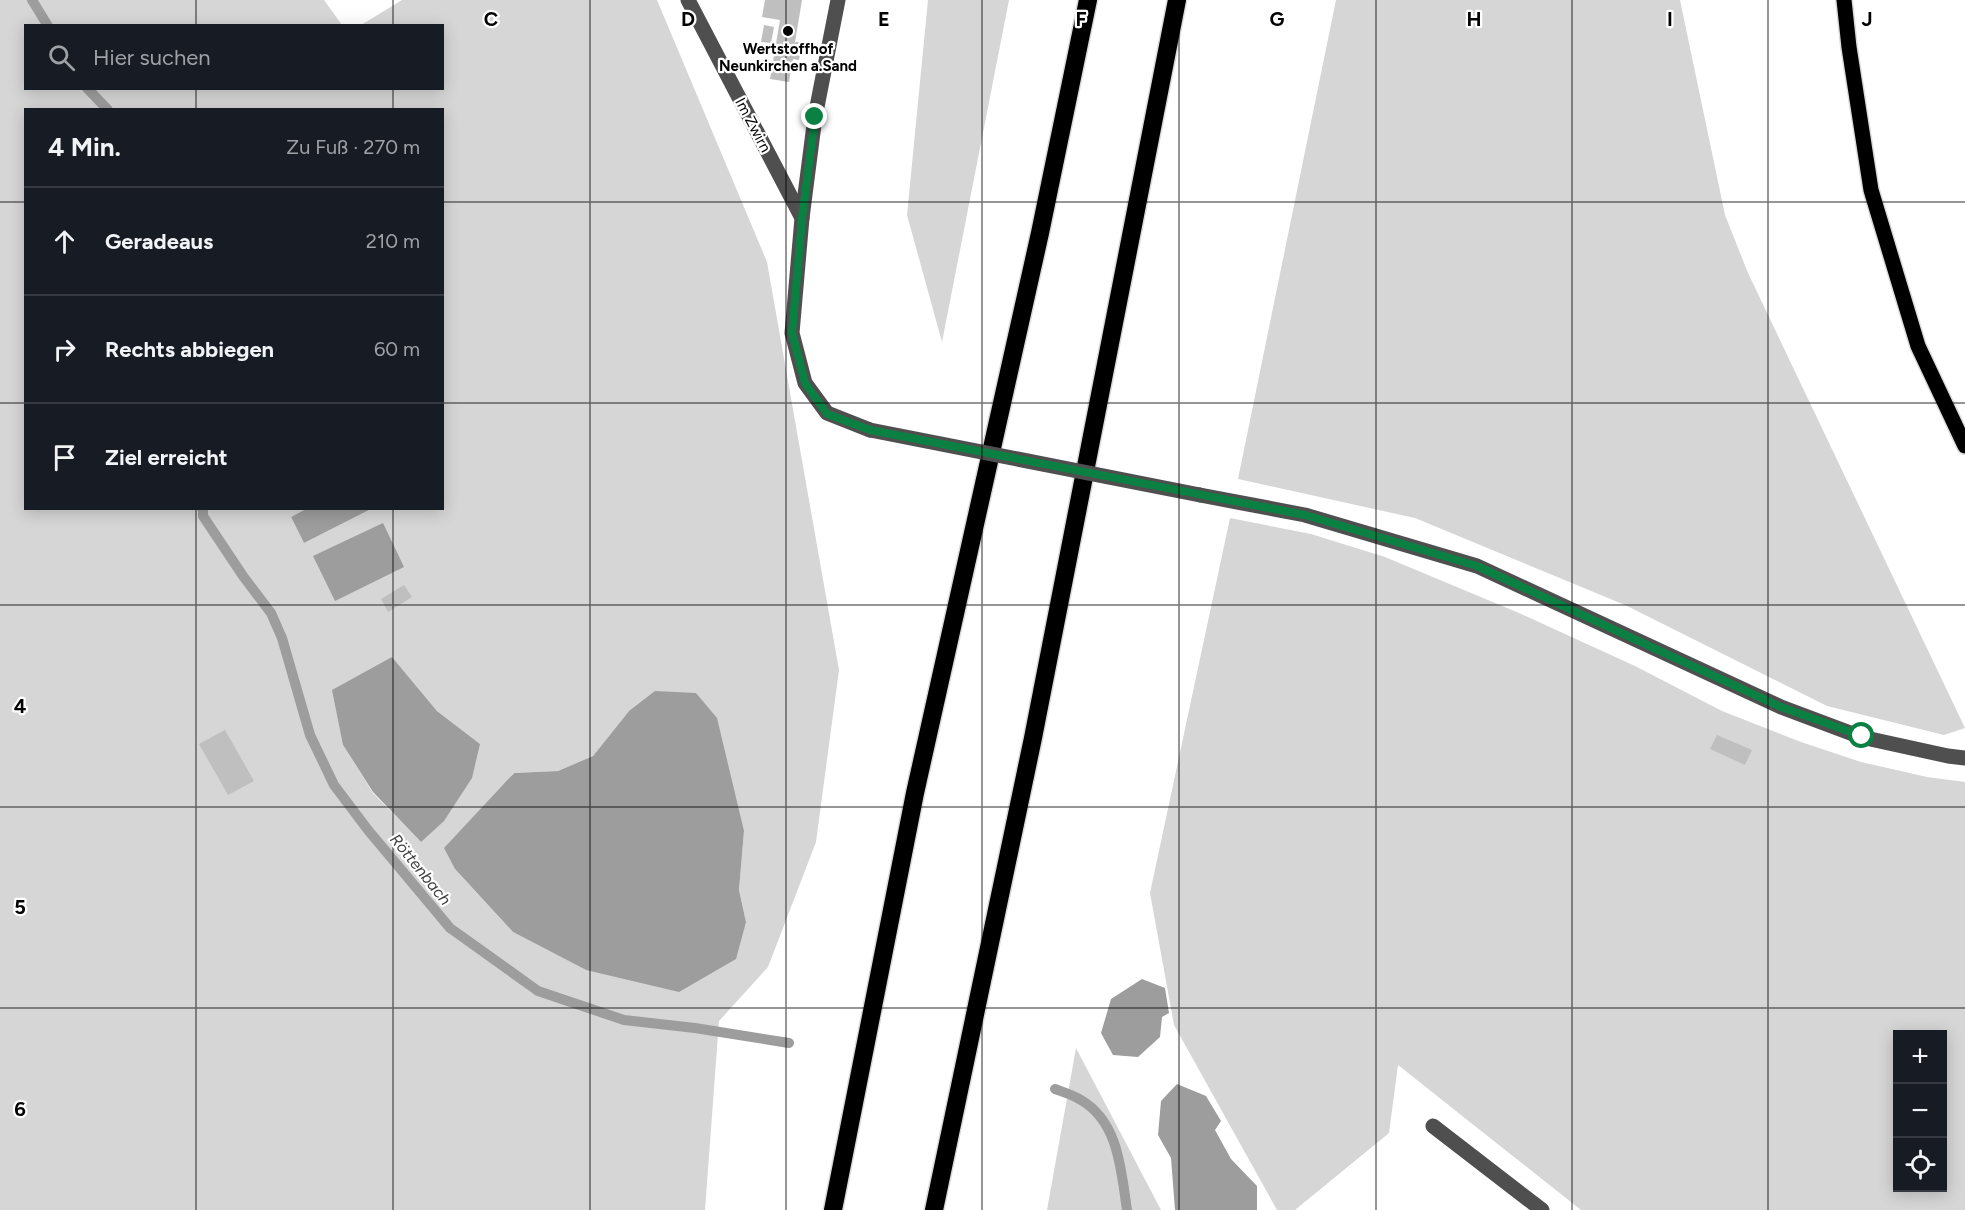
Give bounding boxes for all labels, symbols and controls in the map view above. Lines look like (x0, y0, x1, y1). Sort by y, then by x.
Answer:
text: C (484, 7, 498, 31)
text: D (681, 7, 695, 31)
text: E (878, 7, 890, 31)
text: F (1075, 7, 1087, 31)
text: G (1270, 7, 1285, 31)
text: H (1467, 7, 1482, 31)
text: I (1667, 7, 1673, 31)
text: J (1861, 7, 1873, 31)
search box (24, 24, 444, 90)
marker: Wertstoffhof Neunkirchen a.Sand (781, 24, 795, 38)
place label: Wertstoffhof Neunkirchen a.Sand (719, 40, 857, 75)
icon: search (45, 41, 78, 74)
text: Hier suchen (93, 44, 211, 71)
street label: Im Zwirn (731, 95, 775, 155)
route end (801, 103, 827, 129)
text: 4 Min. (48, 131, 121, 163)
text: Zu Fuß · 270 m (286, 135, 420, 159)
icon: ahead (48, 225, 81, 258)
text: Geradeaus (105, 228, 213, 255)
text: 210 m (366, 229, 420, 253)
icon: right (48, 333, 81, 366)
text: Rechts abbiegen (105, 336, 274, 363)
text: 60 m (374, 337, 420, 361)
icon: arrive (48, 441, 81, 474)
text: Ziel erreicht (105, 444, 228, 471)
text: 4 (14, 694, 27, 718)
route start (1848, 722, 1874, 748)
water label: Röttenbach (386, 830, 455, 909)
text: 5 (14, 895, 26, 919)
map controls (1893, 1030, 1947, 1192)
button: + (1893, 1030, 1947, 1084)
button: − (1893, 1084, 1947, 1138)
text: 6 (14, 1097, 26, 1121)
button: locate (1893, 1138, 1947, 1192)

